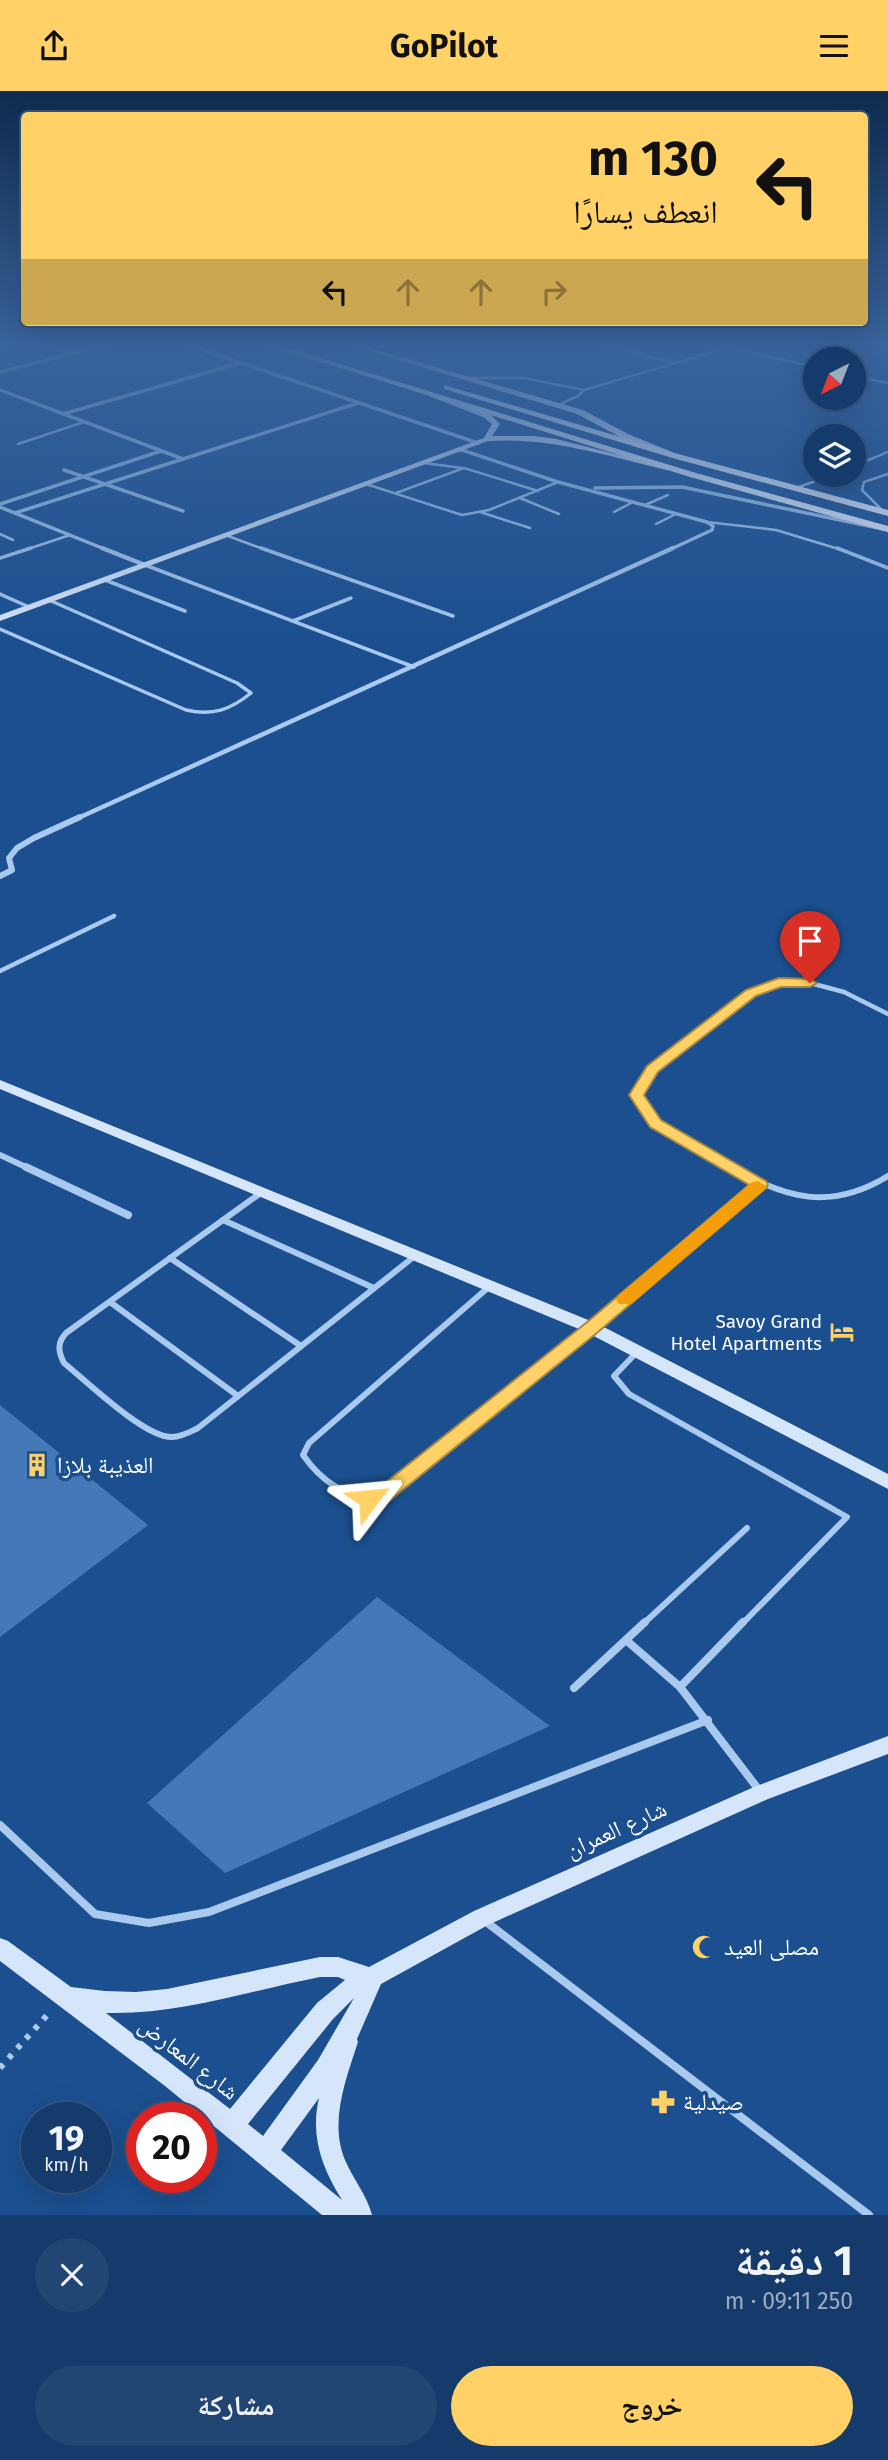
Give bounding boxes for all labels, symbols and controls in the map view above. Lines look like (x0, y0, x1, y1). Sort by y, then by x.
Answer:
icon: share (35, 27, 73, 65)
text: GoPilot (390, 27, 498, 65)
icon: menu (815, 27, 853, 65)
text: 130 m (588, 129, 718, 188)
icon: left (742, 140, 833, 231)
text: انعطف يسارًا (573, 193, 718, 231)
icon: left (316, 273, 354, 311)
icon: ahead (389, 273, 427, 311)
icon: ahead (462, 273, 500, 311)
icon: right (535, 273, 573, 311)
north arrow (803, 347, 866, 409)
map controls (803, 347, 866, 487)
button: layers (803, 424, 866, 487)
pin (780, 911, 840, 983)
icon: arrive (791, 922, 829, 960)
place label: Savoy Grand Hotel Apartments (670, 1310, 822, 1355)
hotel icon: Savoy Grand Hotel Apartments (828, 1318, 856, 1346)
building icon: العذيبة بلازا (23, 1451, 51, 1479)
place label: العذيبة بلازا (57, 1451, 154, 1479)
position arrow (332, 1462, 406, 1536)
street label: شارع العمران (561, 1794, 671, 1865)
mosque icon: مصلى العيد (690, 1933, 718, 1961)
place label: مصلى العيد (724, 1933, 819, 1961)
street label: شارع المعارض (133, 2010, 245, 2106)
pharmacy icon: صيدلية (649, 2088, 677, 2116)
place label: صيدلية (683, 2088, 744, 2116)
speed limit sign: 20 (126, 2102, 217, 2193)
text: 19 (49, 2117, 84, 2159)
text: km/h (44, 2154, 89, 2176)
text: 1 دقيقة (735, 2236, 853, 2286)
button: close (35, 2238, 109, 2312)
text: 250 m · 09:11 (725, 2287, 853, 2315)
button: مشاركة (35, 2366, 437, 2446)
button: خروج (451, 2366, 853, 2446)

